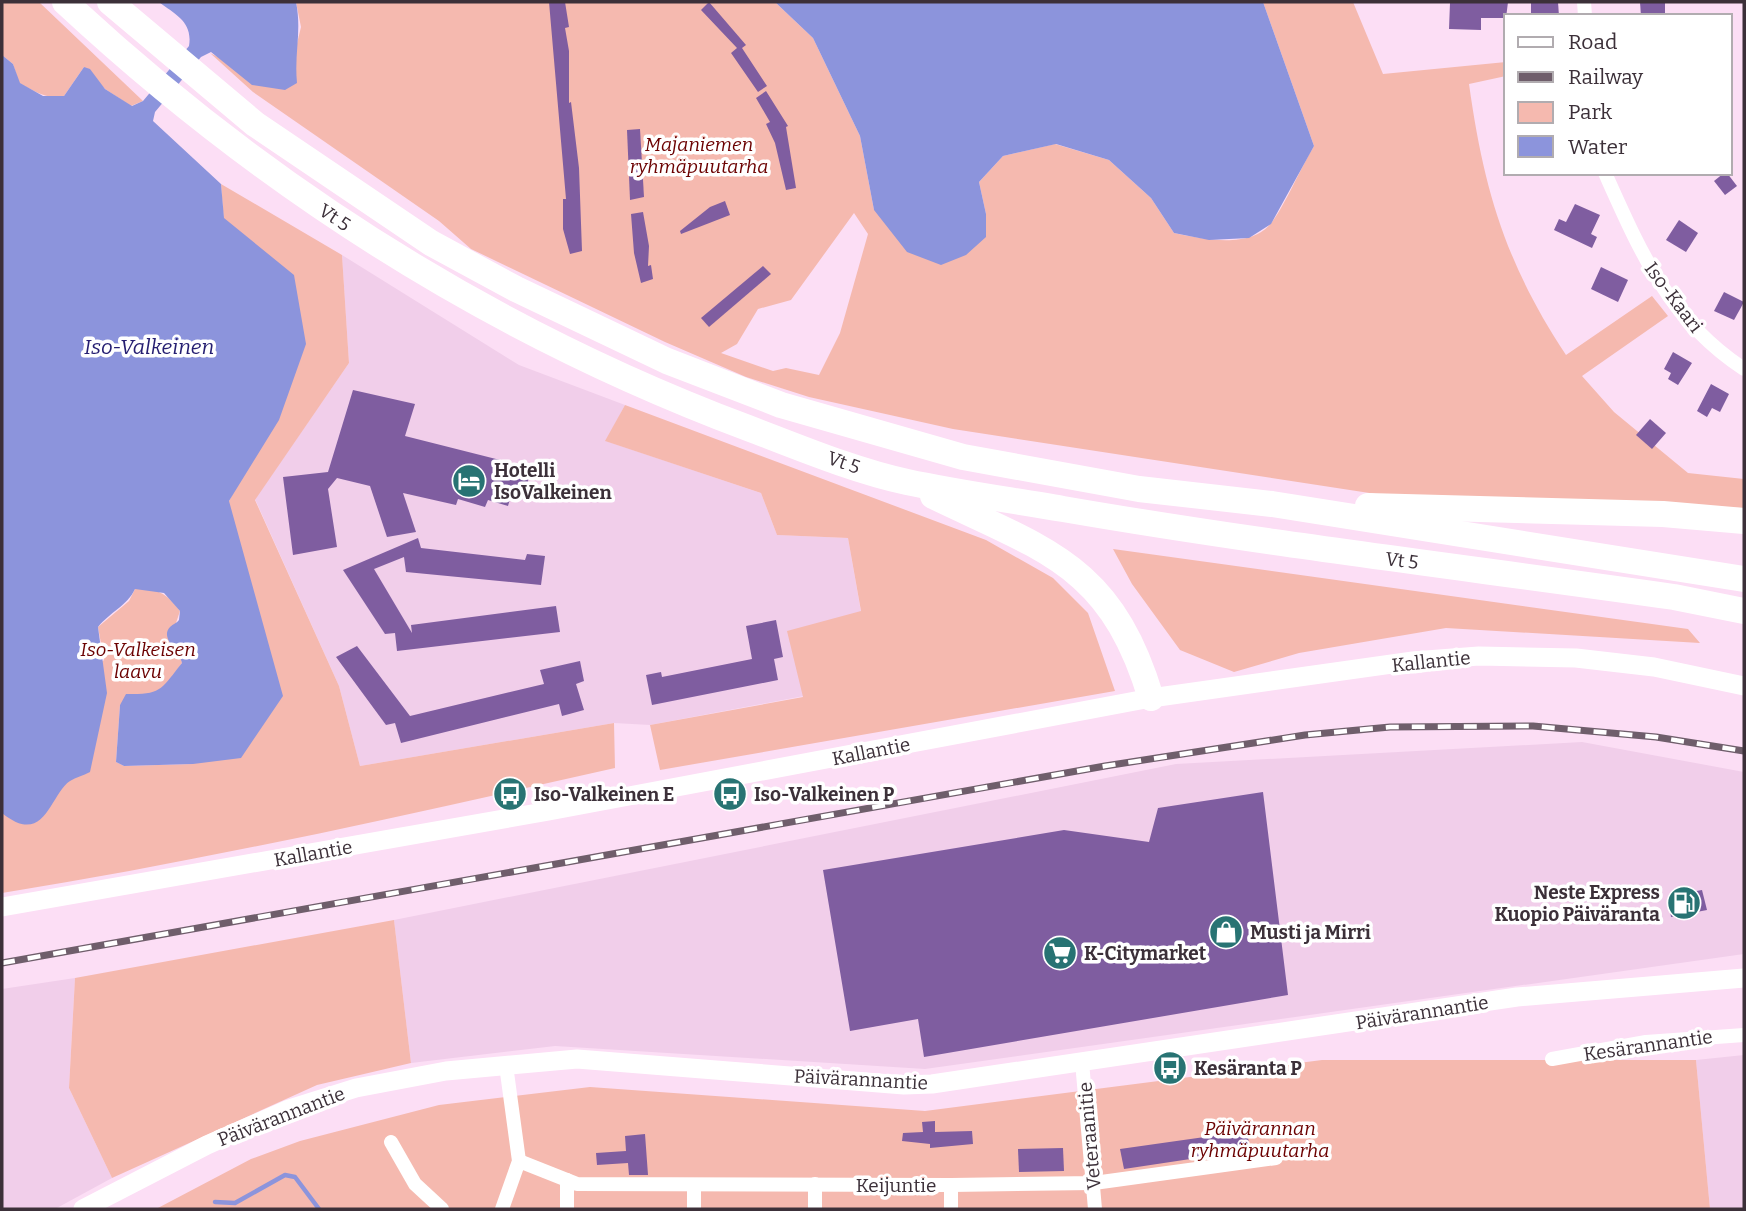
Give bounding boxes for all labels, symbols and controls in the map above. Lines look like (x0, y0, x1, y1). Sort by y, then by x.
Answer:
legend (1504, 14, 1732, 175)
text: Road (1568, 29, 1617, 55)
text: Railway (1568, 64, 1644, 90)
text: Park (1568, 99, 1612, 125)
park label: Majaniemen ryhmäpuutarha (630, 133, 768, 178)
text: Water (1568, 134, 1627, 160)
street label: Vt 5 (315, 199, 355, 236)
street label: Iso-Kaari (1640, 258, 1708, 337)
water label: Iso-Valkeinen (84, 334, 214, 360)
street label: Vt 5 (824, 446, 863, 479)
place label: Hotelli IsoValkeinen (494, 459, 613, 504)
hotel icon: Hotelli IsoValkeinen (450, 462, 488, 500)
street label: Vt 5 (1384, 547, 1420, 574)
park label: Iso-Valkeisen laavu (80, 638, 196, 683)
street label: Kallantie (1391, 646, 1472, 677)
street label: Kallantie (830, 733, 912, 770)
bus stop icon: Iso-Valkeinen E (491, 775, 529, 813)
bus stop icon: Iso-Valkeinen P (711, 775, 749, 813)
place label: Iso-Valkeinen E (534, 783, 674, 806)
place label: Iso-Valkeinen P (754, 783, 895, 806)
street label: Kallantie (272, 835, 354, 872)
place label: Neste Express Kuopio Päiväranta (1494, 881, 1660, 926)
fuel station icon: Neste Express Kuopio Päiväranta (1665, 884, 1703, 922)
shop icon: Musti ja Mirri (1207, 913, 1245, 951)
place label: Musti ja Mirri (1250, 921, 1371, 944)
supermarket icon: K-Citymarket (1041, 934, 1079, 972)
place label: K-Citymarket (1084, 942, 1207, 965)
street label: Päivärannantie (1354, 991, 1490, 1034)
street label: Kesärannantie (1582, 1025, 1714, 1066)
bus stop icon: Kesäranta P (1151, 1049, 1189, 1087)
place label: Kesäranta P (1194, 1057, 1302, 1080)
street label: Päivärannantie (793, 1065, 929, 1094)
street label: Veteraanitie (1073, 1081, 1106, 1191)
street label: Päivärannantie (214, 1082, 348, 1151)
park label: Päivärannan ryhmäpuutarha (1191, 1117, 1329, 1162)
street label: Keijuntie (856, 1174, 936, 1197)

